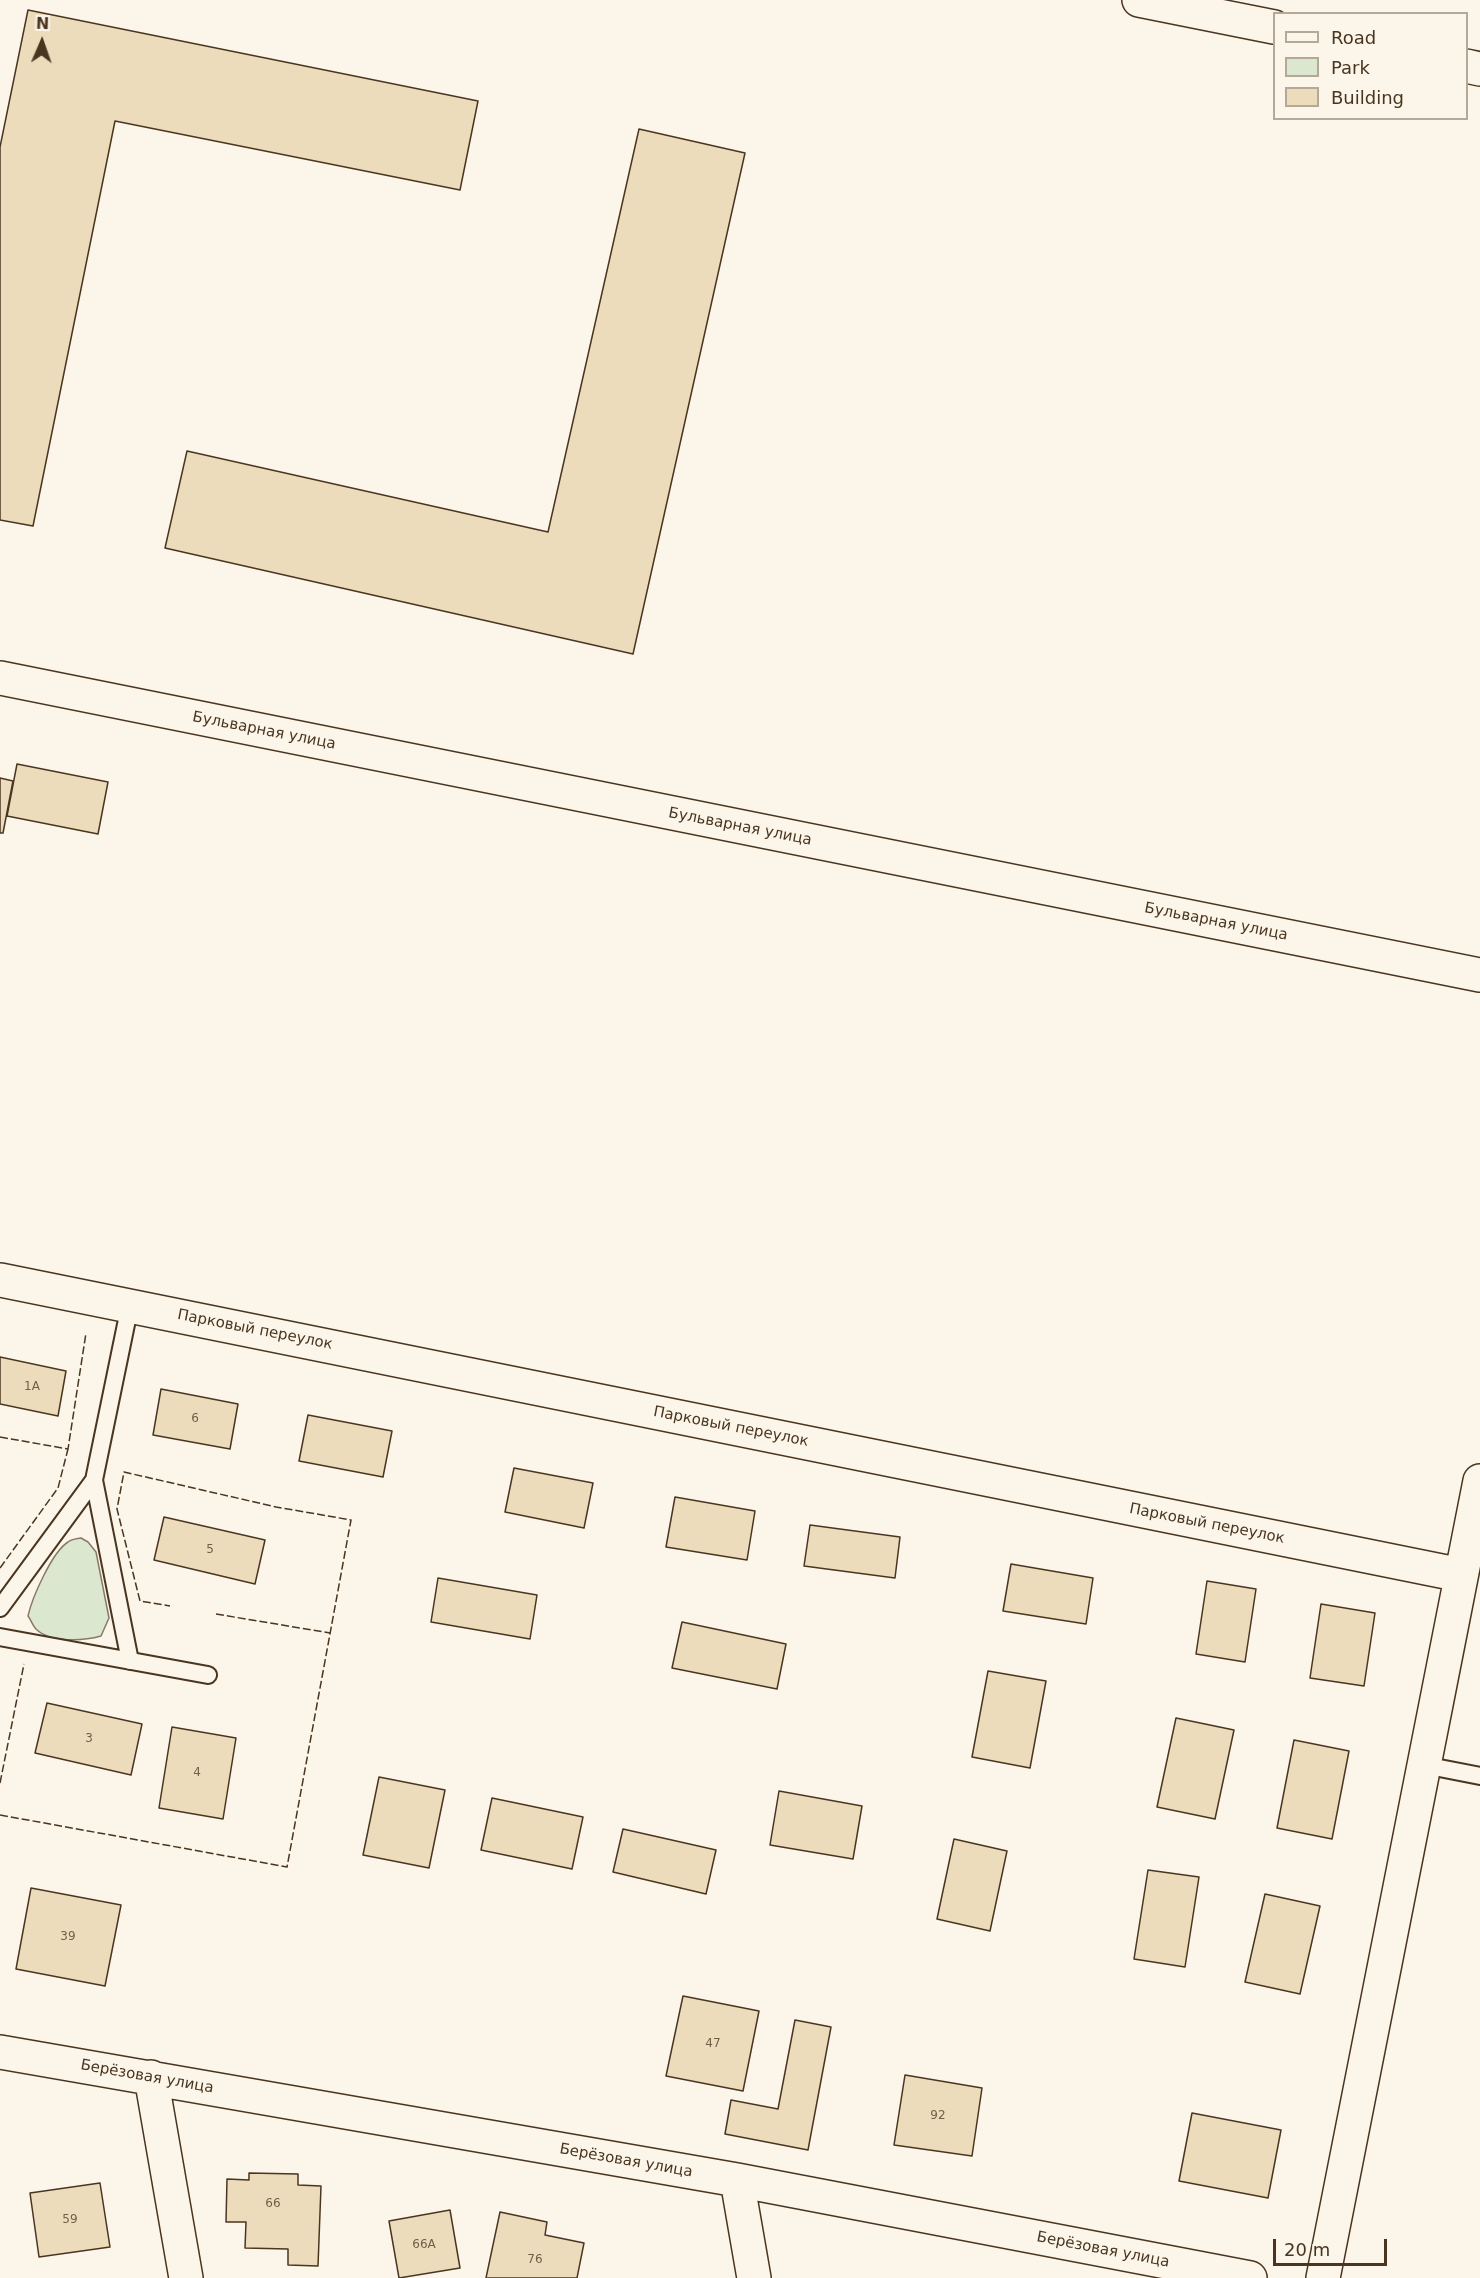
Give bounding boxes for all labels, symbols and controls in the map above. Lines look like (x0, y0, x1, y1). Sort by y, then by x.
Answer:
north arrow (12, 12, 72, 72)
legend (1273, 12, 1468, 120)
text: N (36, 14, 50, 33)
text: Road (1331, 27, 1376, 48)
text: Park (1331, 57, 1370, 78)
text: Building (1331, 87, 1404, 108)
street label: Бульварная улица (191, 708, 337, 754)
street label: Бульварная улица (667, 804, 813, 850)
street label: Бульварная улица (1143, 899, 1289, 945)
street label: Парковый переулок (176, 1306, 334, 1354)
house number: 1А (24, 1380, 40, 1394)
street label: Парковый переулок (652, 1403, 810, 1451)
house number: 6 (191, 1412, 199, 1426)
street label: Парковый переулок (1128, 1500, 1286, 1548)
house number: 5 (206, 1543, 214, 1557)
house number: 3 (85, 1732, 93, 1746)
house number: 4 (193, 1766, 201, 1780)
house number: 39 (60, 1930, 76, 1944)
house number: 47 (705, 2037, 721, 2051)
street label: Берёзовая улица (79, 2056, 215, 2098)
house number: 92 (930, 2109, 946, 2123)
street label: Берёзовая улица (558, 2140, 694, 2182)
house number: 66 (265, 2197, 281, 2211)
house number: 59 (62, 2213, 78, 2227)
scale bar (1276, 2227, 1390, 2265)
street label: Берёзовая улица (1035, 2228, 1171, 2272)
house number: 66А (412, 2238, 436, 2252)
text: 20 m (1284, 2239, 1330, 2260)
house number: 76 (527, 2253, 543, 2267)

